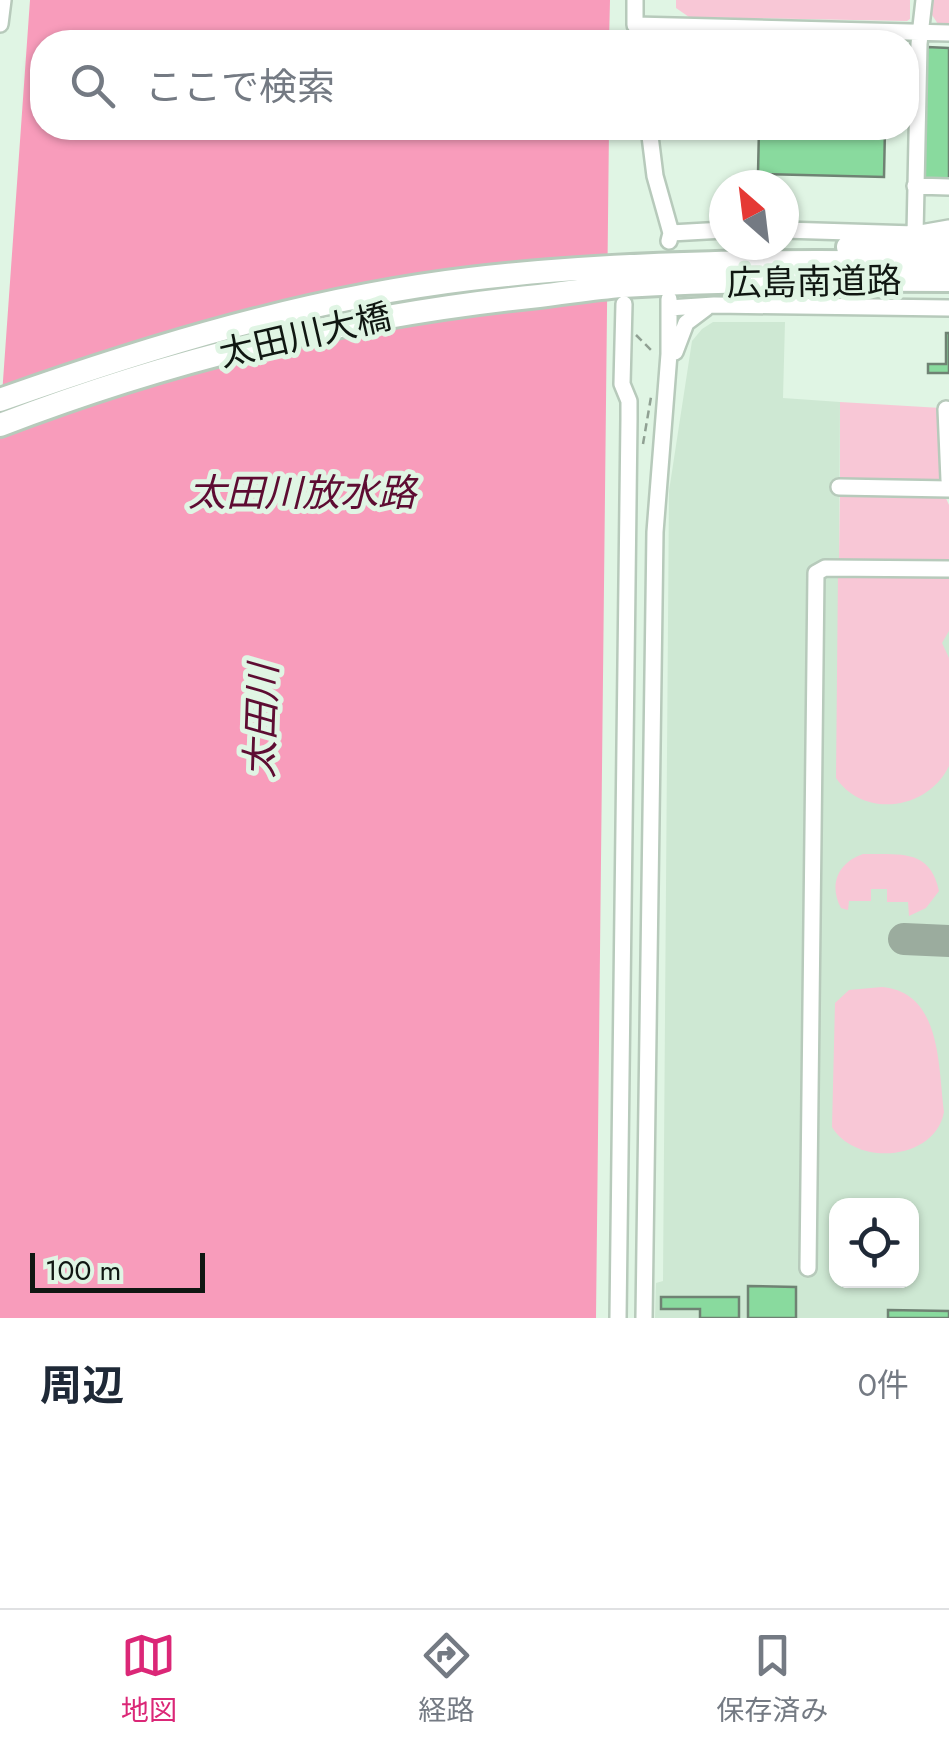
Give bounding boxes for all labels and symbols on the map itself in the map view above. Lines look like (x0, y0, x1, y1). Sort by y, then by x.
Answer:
north arrow (709, 170, 799, 260)
street label: 広島南道路 (726, 255, 902, 309)
street label: 太田川大橋 (214, 291, 396, 379)
water label: 太田川放水路 (188, 465, 419, 520)
water label: 太田川 (232, 659, 291, 779)
scale bar (30, 1248, 205, 1292)

